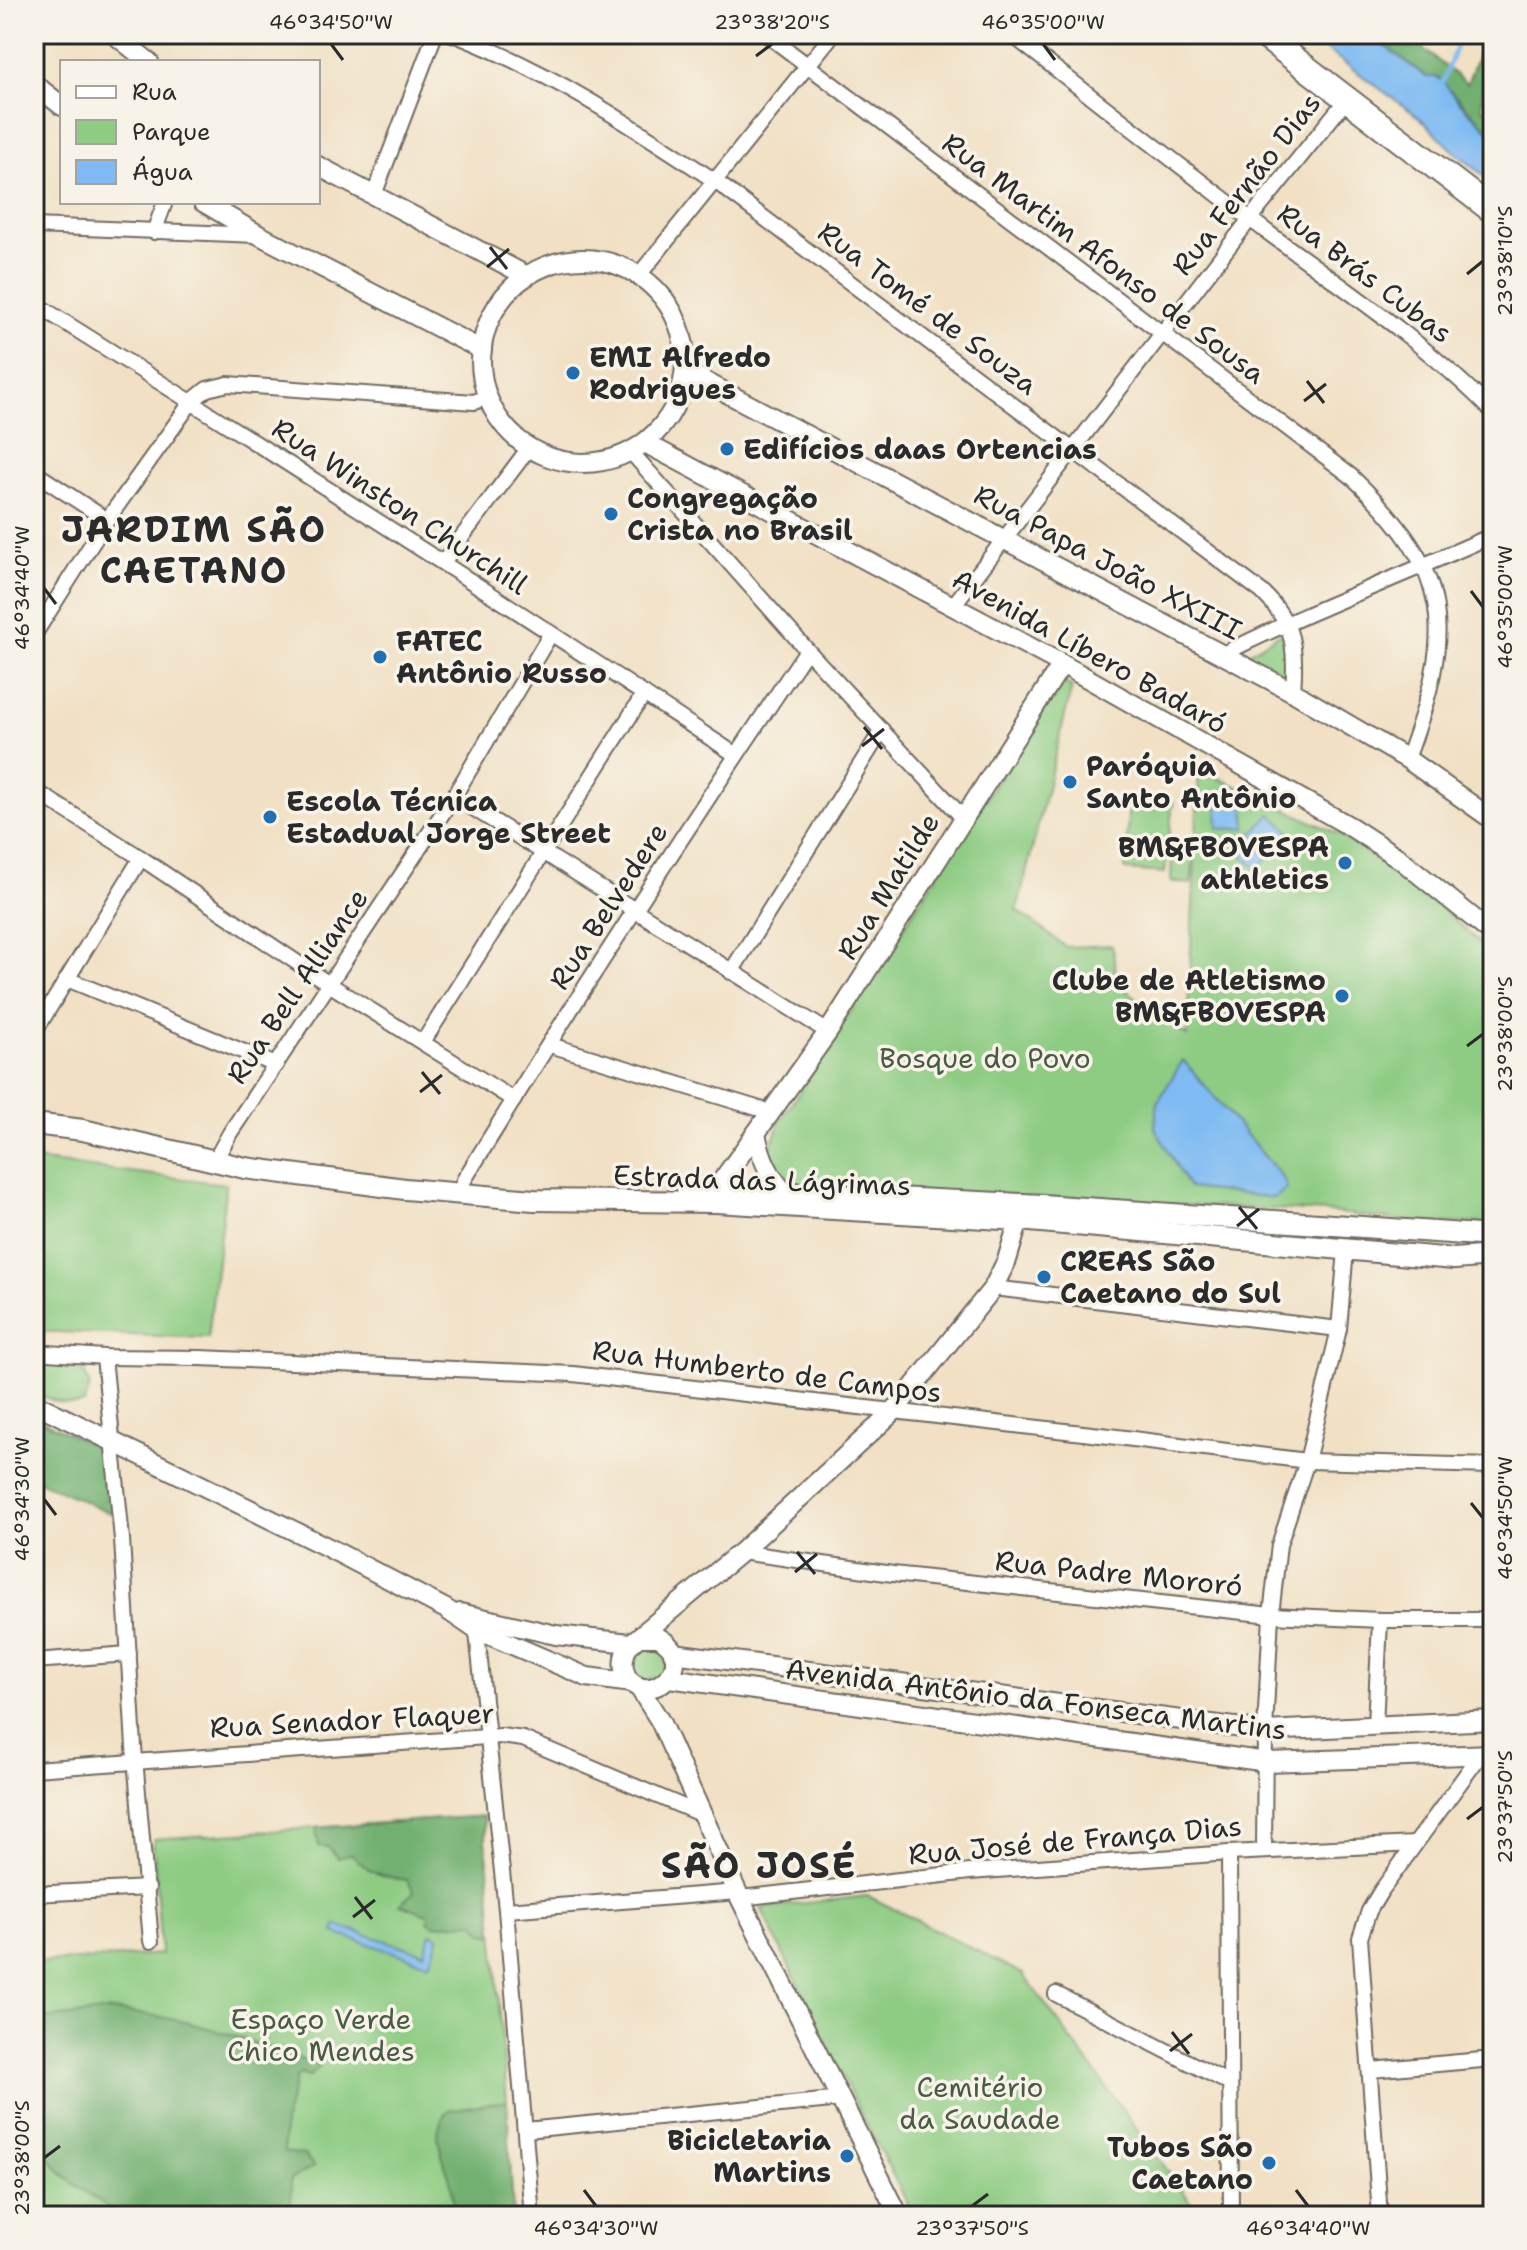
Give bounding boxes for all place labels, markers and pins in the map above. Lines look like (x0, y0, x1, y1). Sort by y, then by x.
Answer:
place label: EMI Alfredo Rodrigues (589, 338, 771, 408)
marker: EMI Alfredo Rodrigues (564, 364, 582, 382)
place label: Edifícios daas Ortencias (743, 430, 1097, 468)
marker: Edifícios daas Ortencias (718, 440, 736, 458)
place label: Congregação Crista no Brasil (627, 479, 853, 549)
marker: Congregação Crista no Brasil (602, 505, 620, 523)
place label: FATEC Antônio Russo (396, 622, 607, 692)
marker: FATEC Antônio Russo (371, 648, 389, 666)
place label: Paróquia Santo Antônio (1086, 747, 1296, 817)
marker: Paróquia Santo Antônio (1061, 773, 1079, 791)
place label: Escola Técnica Estadual Jorge Street (286, 782, 611, 852)
marker: Escola Técnica Estadual Jorge Street (261, 808, 279, 826)
place label: BM&FBOVESPA athletics (1118, 828, 1329, 898)
marker: BM&FBOVESPA athletics (1336, 854, 1354, 872)
place label: Clube de Atletismo BM&FBOVESPA (1052, 961, 1326, 1031)
marker: Clube de Atletismo BM&FBOVESPA (1333, 987, 1351, 1005)
place label: CREAS São Caetano do Sul (1060, 1242, 1281, 1312)
marker: CREAS São Caetano do Sul (1035, 1268, 1053, 1286)
place label: Bicicletaria Martins (667, 2121, 831, 2191)
place label: Tubos São Caetano (1107, 2128, 1253, 2198)
marker: Bicicletaria Martins (838, 2147, 856, 2165)
marker: Tubos São Caetano (1260, 2154, 1278, 2172)

